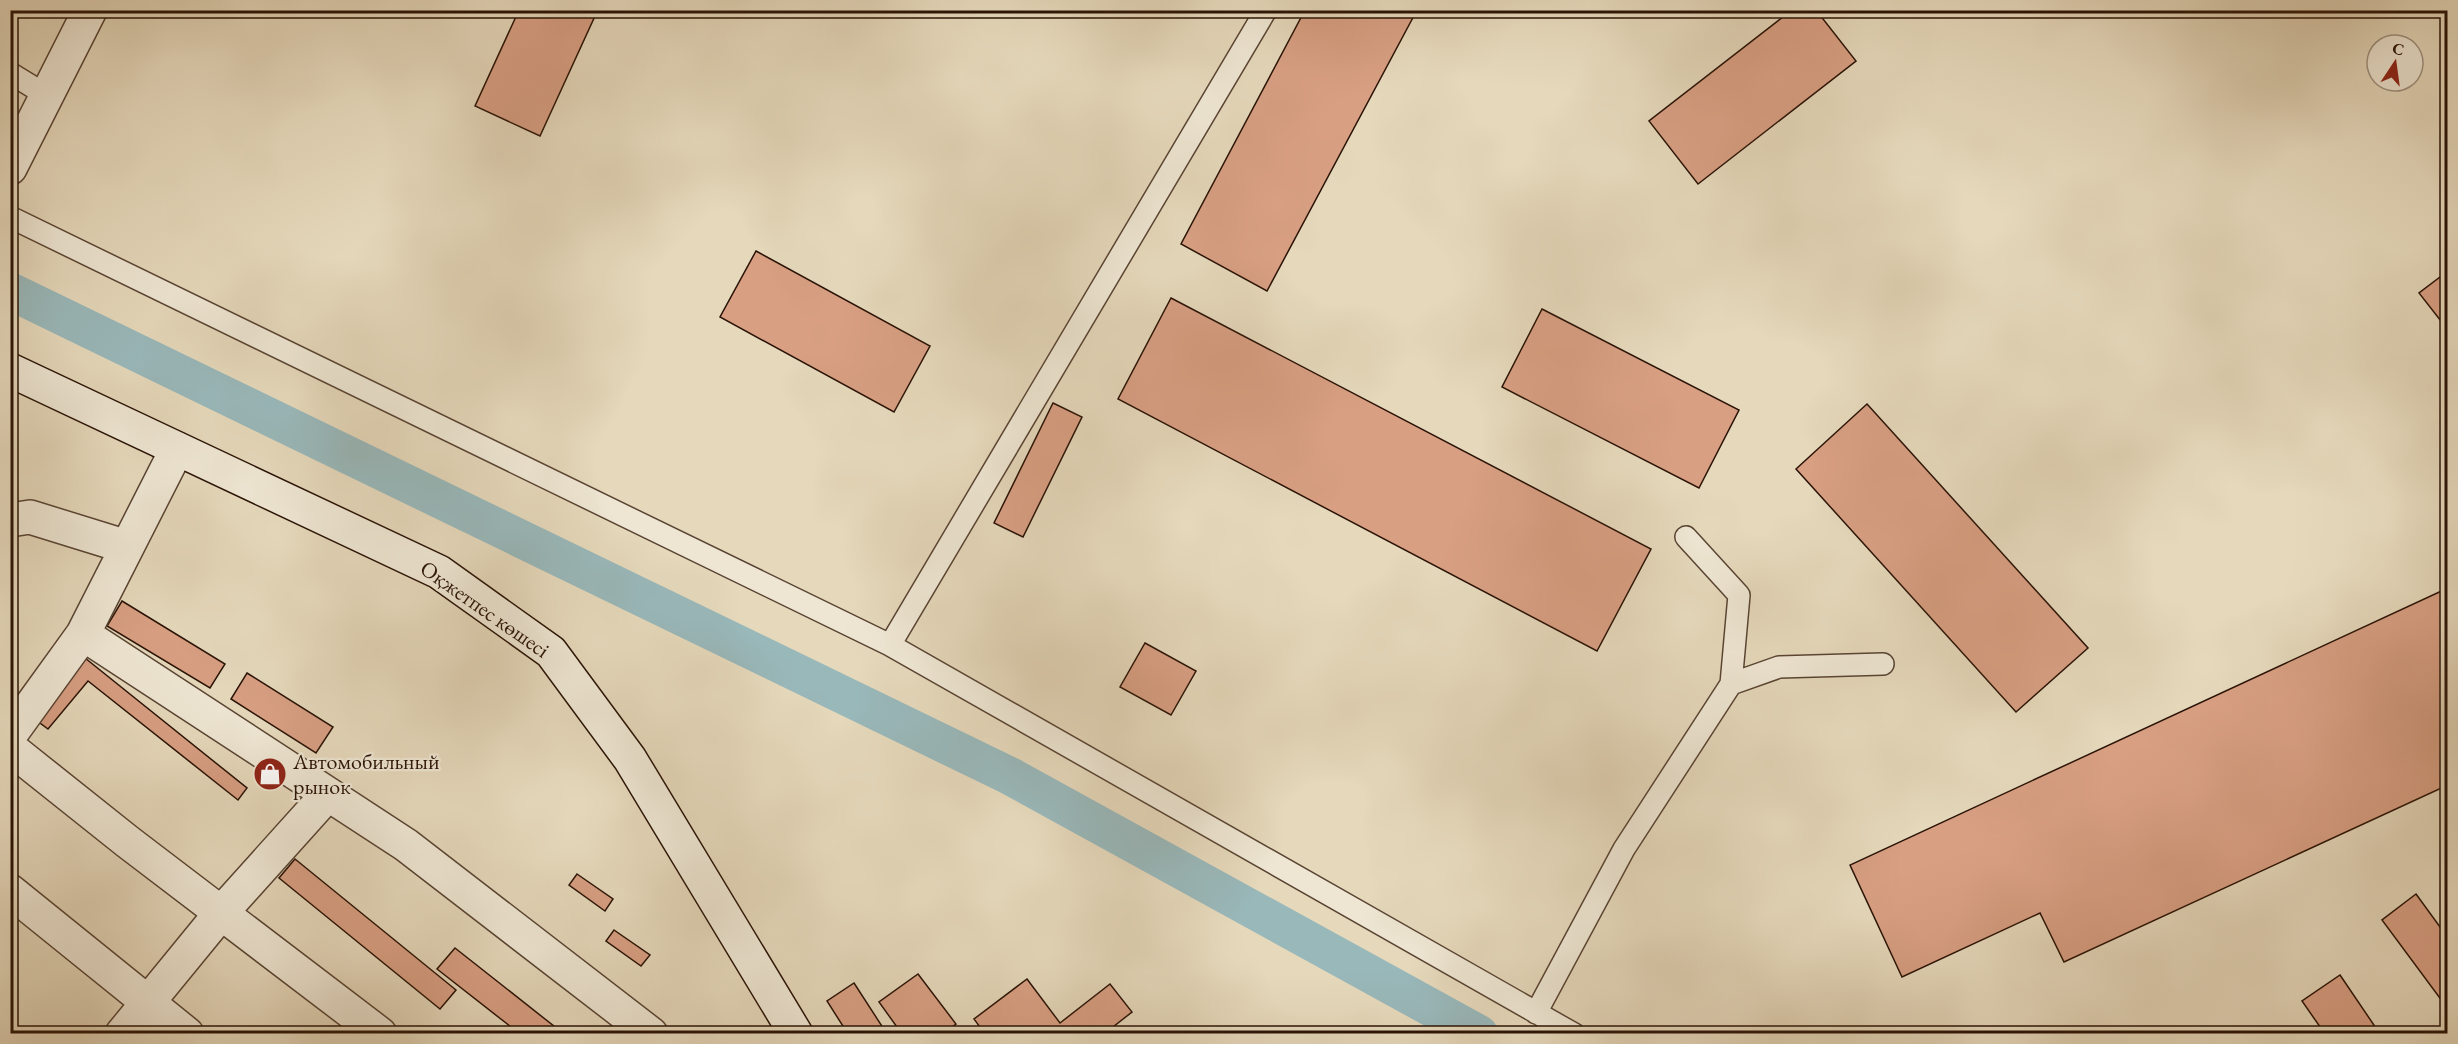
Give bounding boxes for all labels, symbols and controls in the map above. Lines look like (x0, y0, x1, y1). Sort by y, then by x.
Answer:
north arrow (2365, 33, 2425, 93)
text: С (2390, 37, 2406, 60)
street label: Оқжетпес көшесі (415, 554, 555, 664)
place label: Автомобильный рынок (292, 747, 440, 801)
shop icon: Автомобильный рынок (252, 756, 288, 792)

